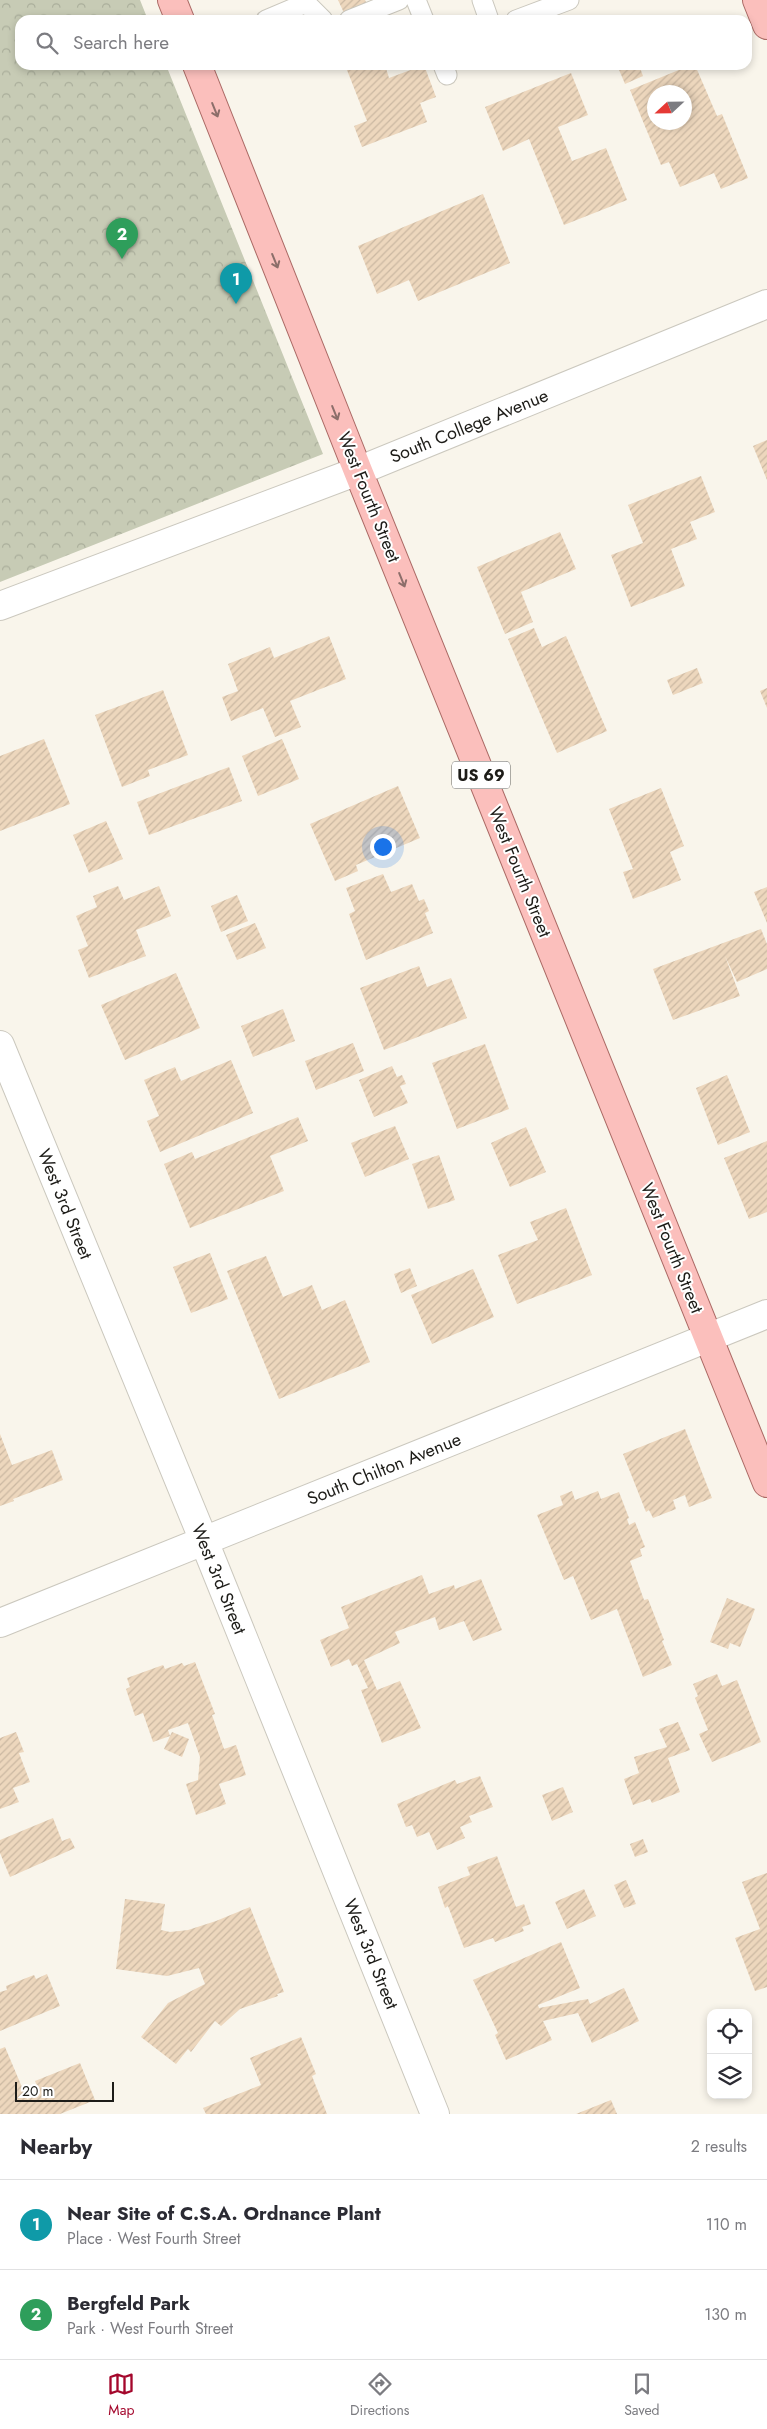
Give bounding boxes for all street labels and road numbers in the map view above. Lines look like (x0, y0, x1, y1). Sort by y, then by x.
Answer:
street label: South College Avenue (386, 382, 552, 470)
street label: West Fourth Street (331, 428, 407, 567)
road number: US 69 (452, 762, 510, 788)
street label: West Fourth Street (482, 803, 558, 942)
street label: West 3rd Street (31, 1145, 99, 1264)
street label: West Fourth Street (634, 1179, 710, 1318)
street label: South Chilton Avenue (303, 1426, 465, 1512)
street label: West 3rd Street (185, 1520, 253, 1639)
street label: West 3rd Street (337, 1895, 405, 2014)

